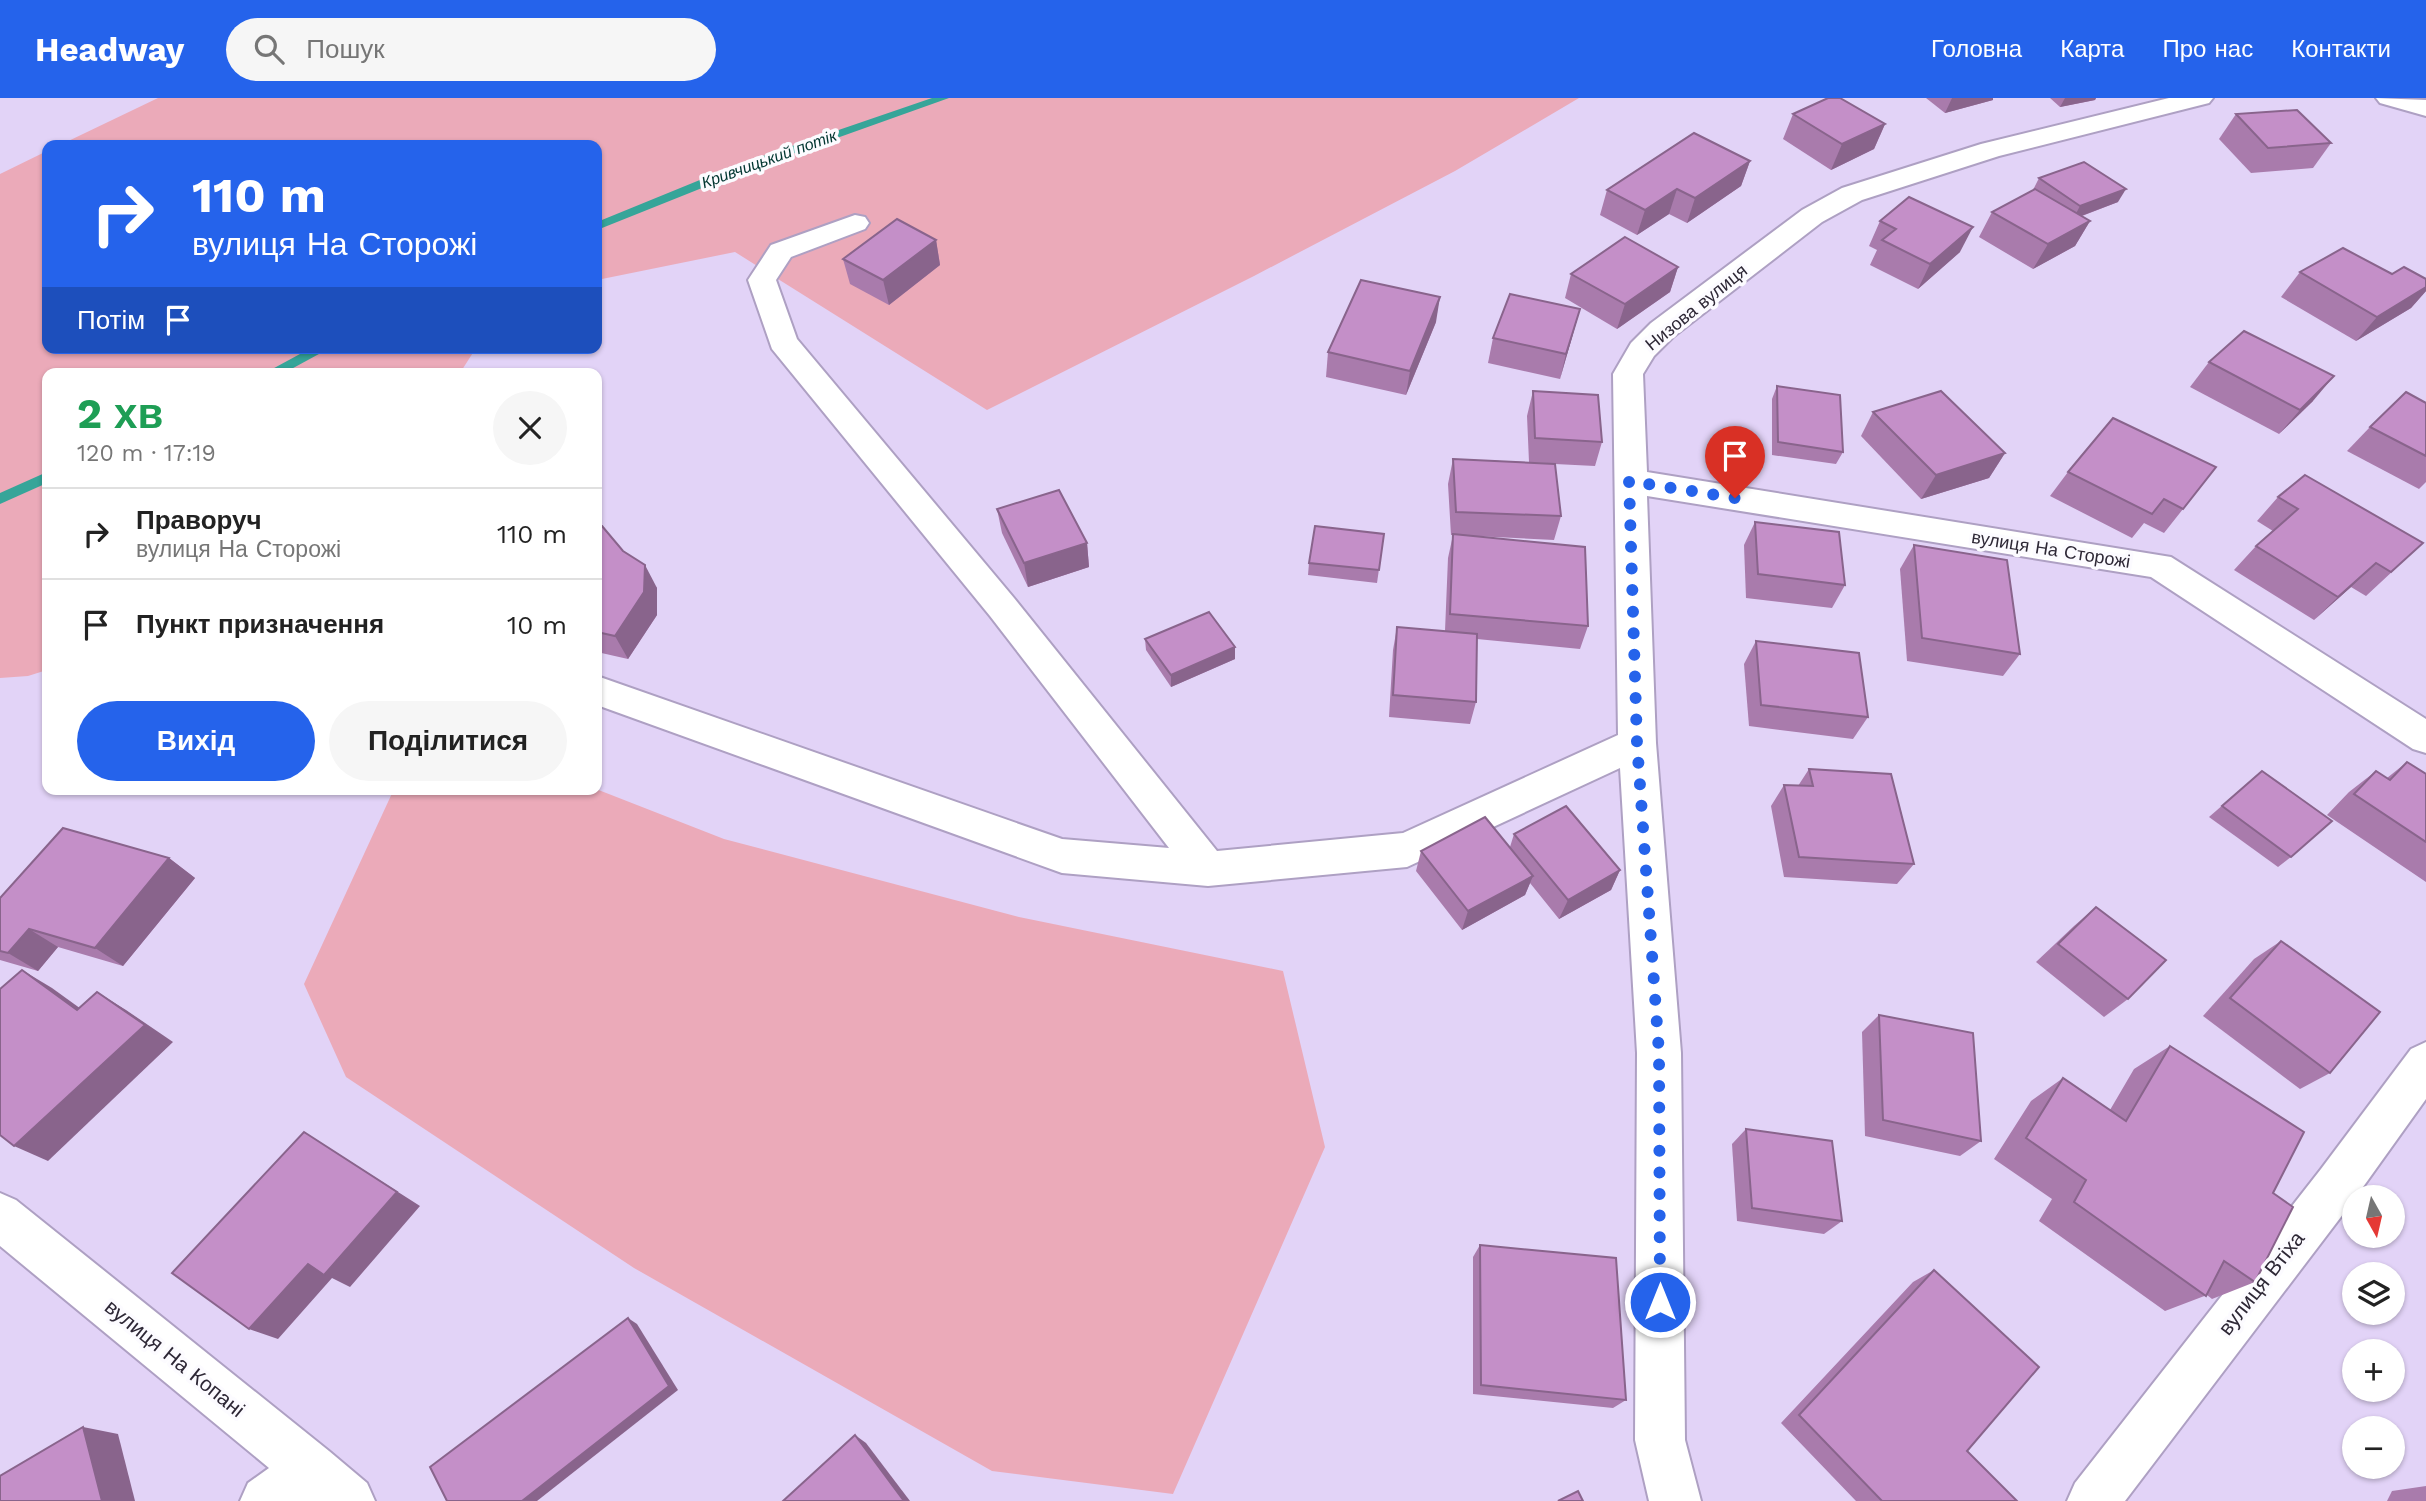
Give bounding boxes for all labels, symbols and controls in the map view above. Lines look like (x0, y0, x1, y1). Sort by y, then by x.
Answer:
search box (226, 18, 716, 81)
text: Headway (35, 30, 184, 69)
icon: search (250, 30, 288, 68)
text: Пошук (306, 34, 385, 64)
text: Головна (1931, 35, 2022, 63)
text: Карта (2060, 35, 2124, 63)
text: Про нас (2162, 35, 2253, 63)
text: Контакти (2291, 35, 2391, 63)
water label: Кривчицький потік (699, 125, 840, 192)
text: 110 m (192, 166, 326, 224)
icon: right (77, 168, 168, 259)
text: вулиця На Сторожі (192, 225, 477, 263)
street label: Низова вулиця (1641, 260, 1751, 354)
icon: arrive (159, 301, 197, 339)
text: Потім (77, 305, 145, 335)
text: 2 хв (77, 389, 163, 438)
button: close (493, 391, 567, 465)
pin (1705, 426, 1765, 498)
icon: arrive (1716, 437, 1754, 475)
text: 120 m · 17:19 (77, 440, 216, 467)
text: Праворуч (136, 505, 262, 535)
icon: right (77, 515, 115, 553)
text: 110 m (497, 519, 567, 549)
street label: вулиця На Сторожі (1970, 526, 2132, 572)
text: вулиця На Сторожі (136, 536, 341, 563)
icon: arrive (77, 606, 115, 644)
text: Пункт призначення (136, 609, 384, 639)
text: 10 m (507, 610, 567, 640)
button: Вихід (77, 701, 315, 781)
button: Поділитися (329, 701, 567, 781)
north arrow (2342, 1185, 2404, 1248)
map controls (2342, 1185, 2405, 1479)
street label: вулиця Втіха (2213, 1226, 2309, 1340)
button: layers (2342, 1262, 2405, 1325)
position arrow (1623, 1265, 1697, 1339)
street label: вулиця На Копані (100, 1294, 250, 1422)
button: + (2342, 1339, 2405, 1402)
button: − (2342, 1416, 2405, 1479)

